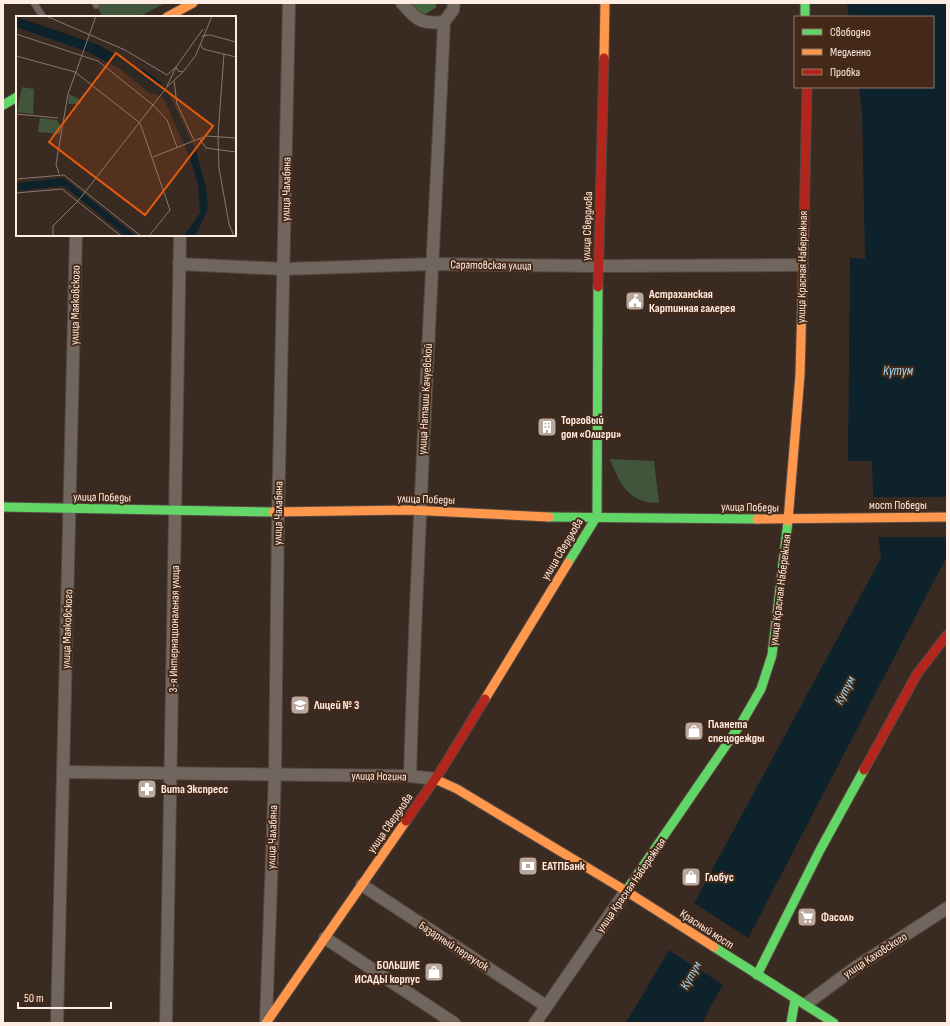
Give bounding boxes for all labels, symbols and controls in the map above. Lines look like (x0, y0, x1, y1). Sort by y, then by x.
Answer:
inset map (16, 16, 236, 236)
legend (794, 16, 934, 88)
text: Свободно (830, 25, 871, 40)
text: Медленно (830, 45, 871, 60)
text: Пробка (830, 65, 861, 80)
street label: улица Чалабяна (278, 156, 295, 221)
street label: улица Свердлова (579, 191, 596, 261)
street label: улица Красная Набережная (794, 210, 811, 323)
street label: Саратовская улица (450, 257, 532, 274)
street label: улица Маяковского (67, 265, 84, 345)
place label: Астраханская Картинная галерея (648, 287, 735, 316)
public building icon: Астраханская Картинная галерея (624, 290, 646, 312)
street label: улица Наташи Качуевской (415, 343, 436, 455)
water label: Кутум (883, 363, 914, 379)
place label: Торговый дом «Олигри» (561, 413, 621, 442)
building icon: Торговый дом «Олигри» (536, 416, 558, 438)
street label: улица Чалабяна (270, 480, 287, 545)
street label: улица Победы (73, 489, 131, 506)
street label: улица Победы (397, 491, 455, 508)
street label: мост Победы (869, 498, 927, 513)
street label: улица Победы (721, 499, 779, 516)
street label: улица Свердлова (538, 515, 587, 583)
street label: улица Красная Набережная (766, 533, 795, 647)
street label: 3-я Интернациональная улица (166, 565, 183, 693)
street label: улица Маяковского (59, 589, 76, 669)
water label: Кутум (831, 673, 859, 707)
school or university icon: Лицей № 3 (289, 694, 311, 716)
place label: Лицей № 3 (313, 698, 359, 713)
place label: Планета спецодежды (708, 717, 764, 746)
shop icon: Планета спецодежды (683, 720, 705, 742)
street label: улица Ногина (351, 769, 407, 784)
pharmacy icon: Вита Экспресс (136, 778, 158, 800)
place label: Вита Экспресс (161, 782, 228, 797)
street label: улица Свердлова (364, 790, 417, 856)
street label: улица Чалабяна (264, 804, 281, 869)
street label: улица Красная Набережная (593, 835, 670, 936)
bank icon: ЕАТПБанк (517, 855, 539, 877)
place label: ЕАТПБанк (542, 859, 586, 874)
shop icon: Глобус (680, 866, 702, 888)
place label: Глобус (705, 870, 734, 885)
street label: Красный мост (677, 906, 737, 953)
supermarket icon: Фасоль (796, 906, 818, 928)
place label: Фасоль (821, 910, 854, 925)
street label: Базарный переулок (416, 918, 492, 975)
street label: улица Каховского (840, 929, 910, 982)
place label: БОЛЬШИЕ ИСАДЫ корпус (355, 958, 420, 987)
water label: Кутум (677, 958, 705, 992)
shop icon: БОЛЬШИЕ ИСАДЫ корпус (423, 961, 445, 983)
scale bar (18, 984, 111, 1010)
text: 50 m (24, 991, 44, 1006)

